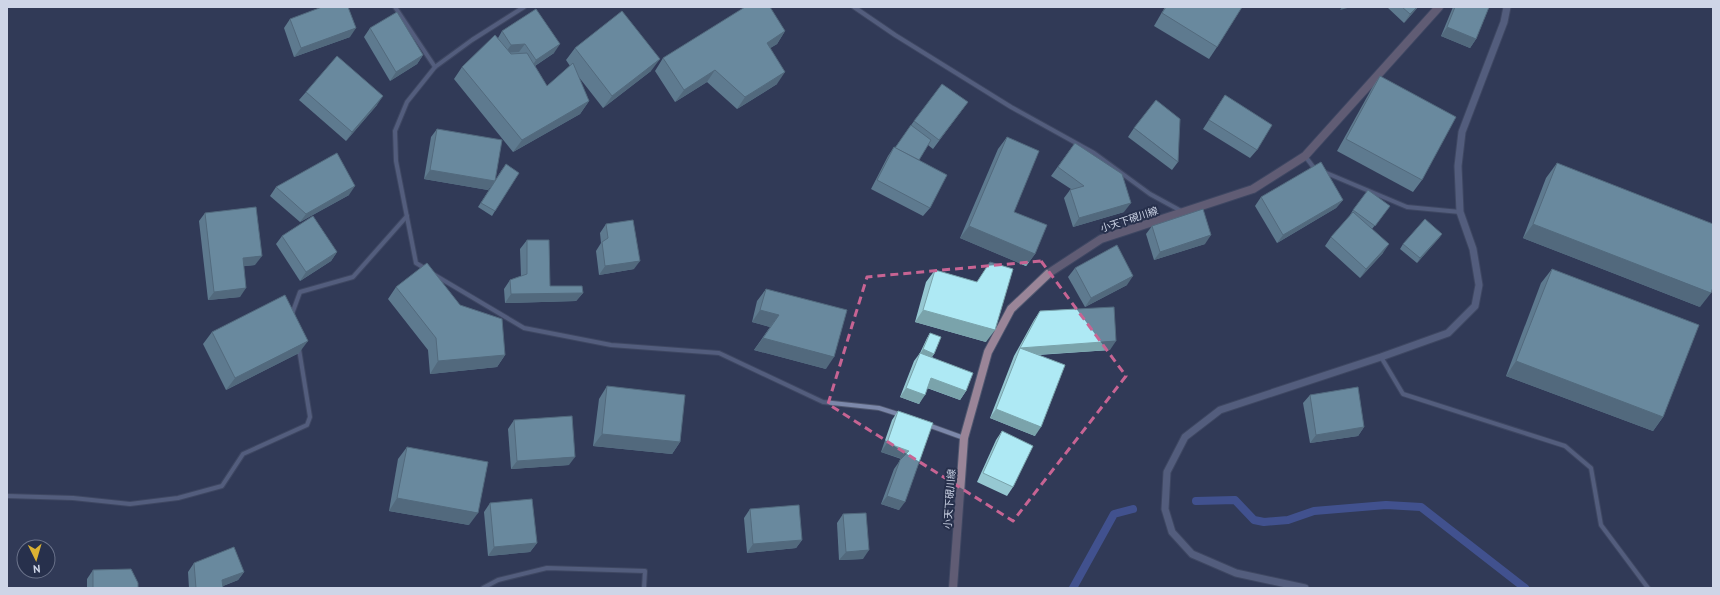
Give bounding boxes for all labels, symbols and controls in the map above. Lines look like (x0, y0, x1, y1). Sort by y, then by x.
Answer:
street label: 小天下硯川線 (1099, 204, 1160, 235)
street label: 小天下硯川線 (941, 469, 958, 529)
north arrow (16, 539, 56, 579)
text: N (33, 562, 41, 576)

